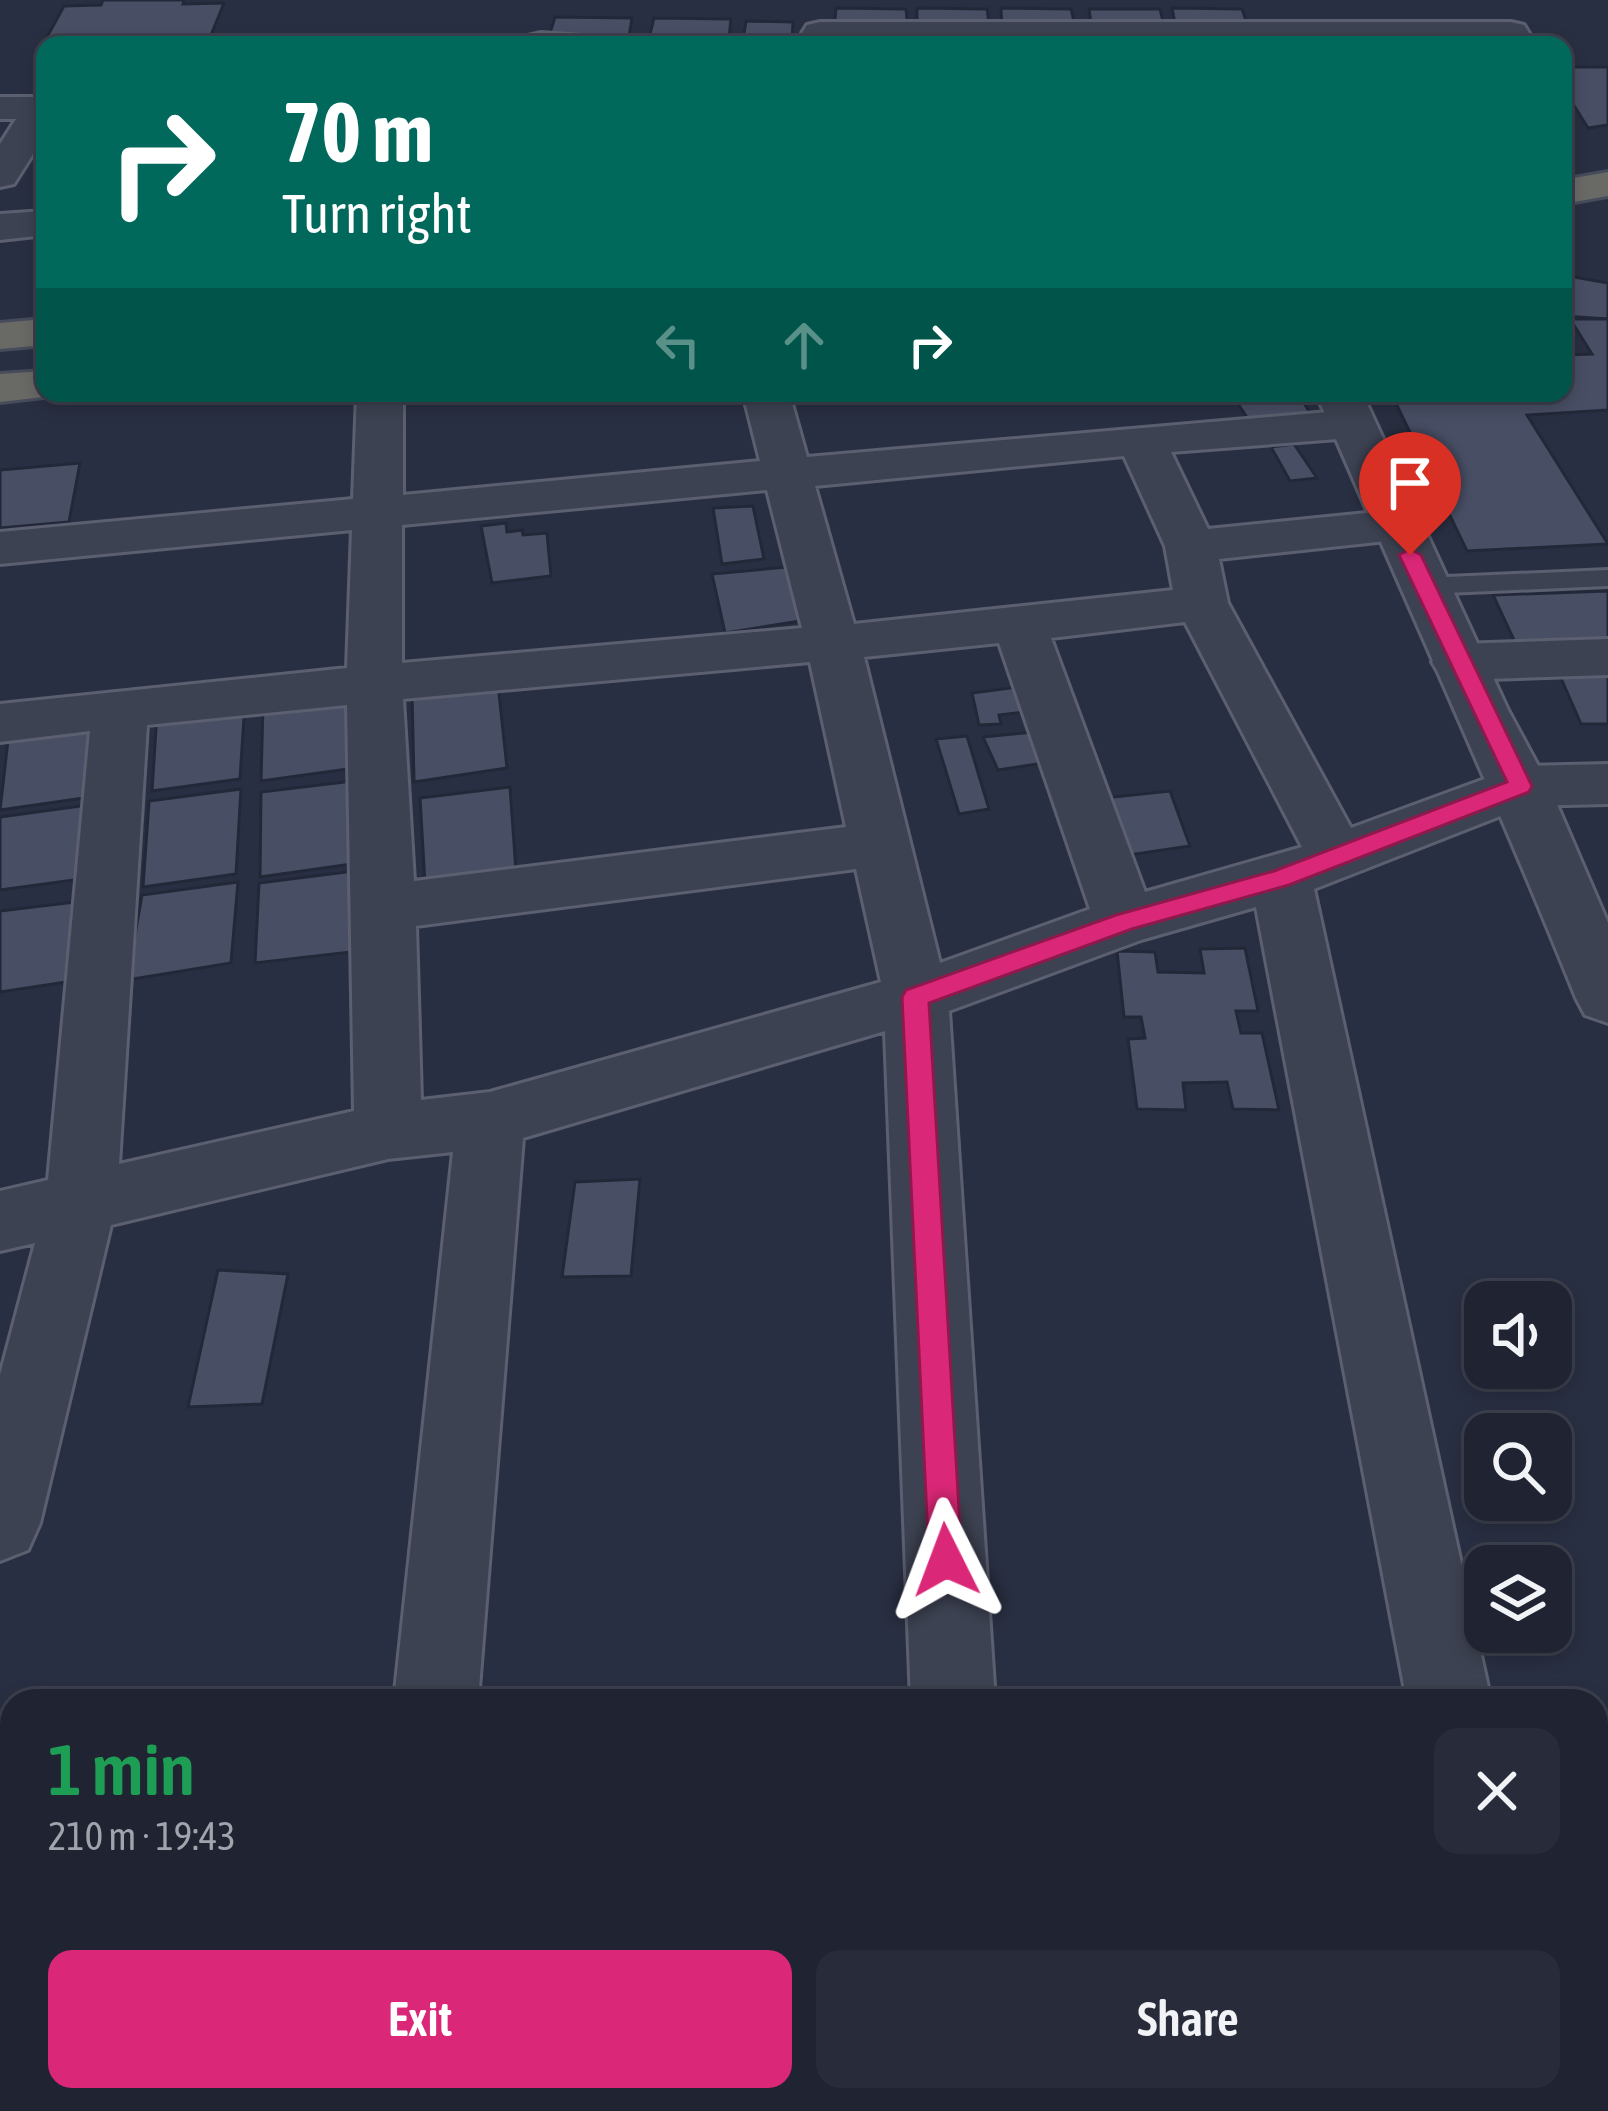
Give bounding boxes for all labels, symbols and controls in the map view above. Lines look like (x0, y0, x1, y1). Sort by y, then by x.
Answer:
icon: right (84, 84, 240, 240)
text: 70 m (282, 84, 433, 180)
text: Turn right (282, 183, 472, 244)
icon: left (645, 312, 711, 378)
icon: ahead (771, 312, 837, 378)
icon: right (897, 312, 963, 378)
pin (1359, 432, 1461, 555)
icon: arrive (1377, 450, 1443, 516)
map controls (1464, 1281, 1572, 1653)
button: sound (1464, 1281, 1572, 1389)
button: search (1464, 1413, 1572, 1521)
position arrow (883, 1497, 1009, 1623)
button: layers (1464, 1545, 1572, 1653)
text: 1 min (48, 1728, 195, 1810)
button: close (1434, 1728, 1560, 1854)
text: 210 m · 19:43 (48, 1814, 236, 1858)
button: Exit (48, 1950, 792, 2088)
button: Share (816, 1950, 1560, 2088)

